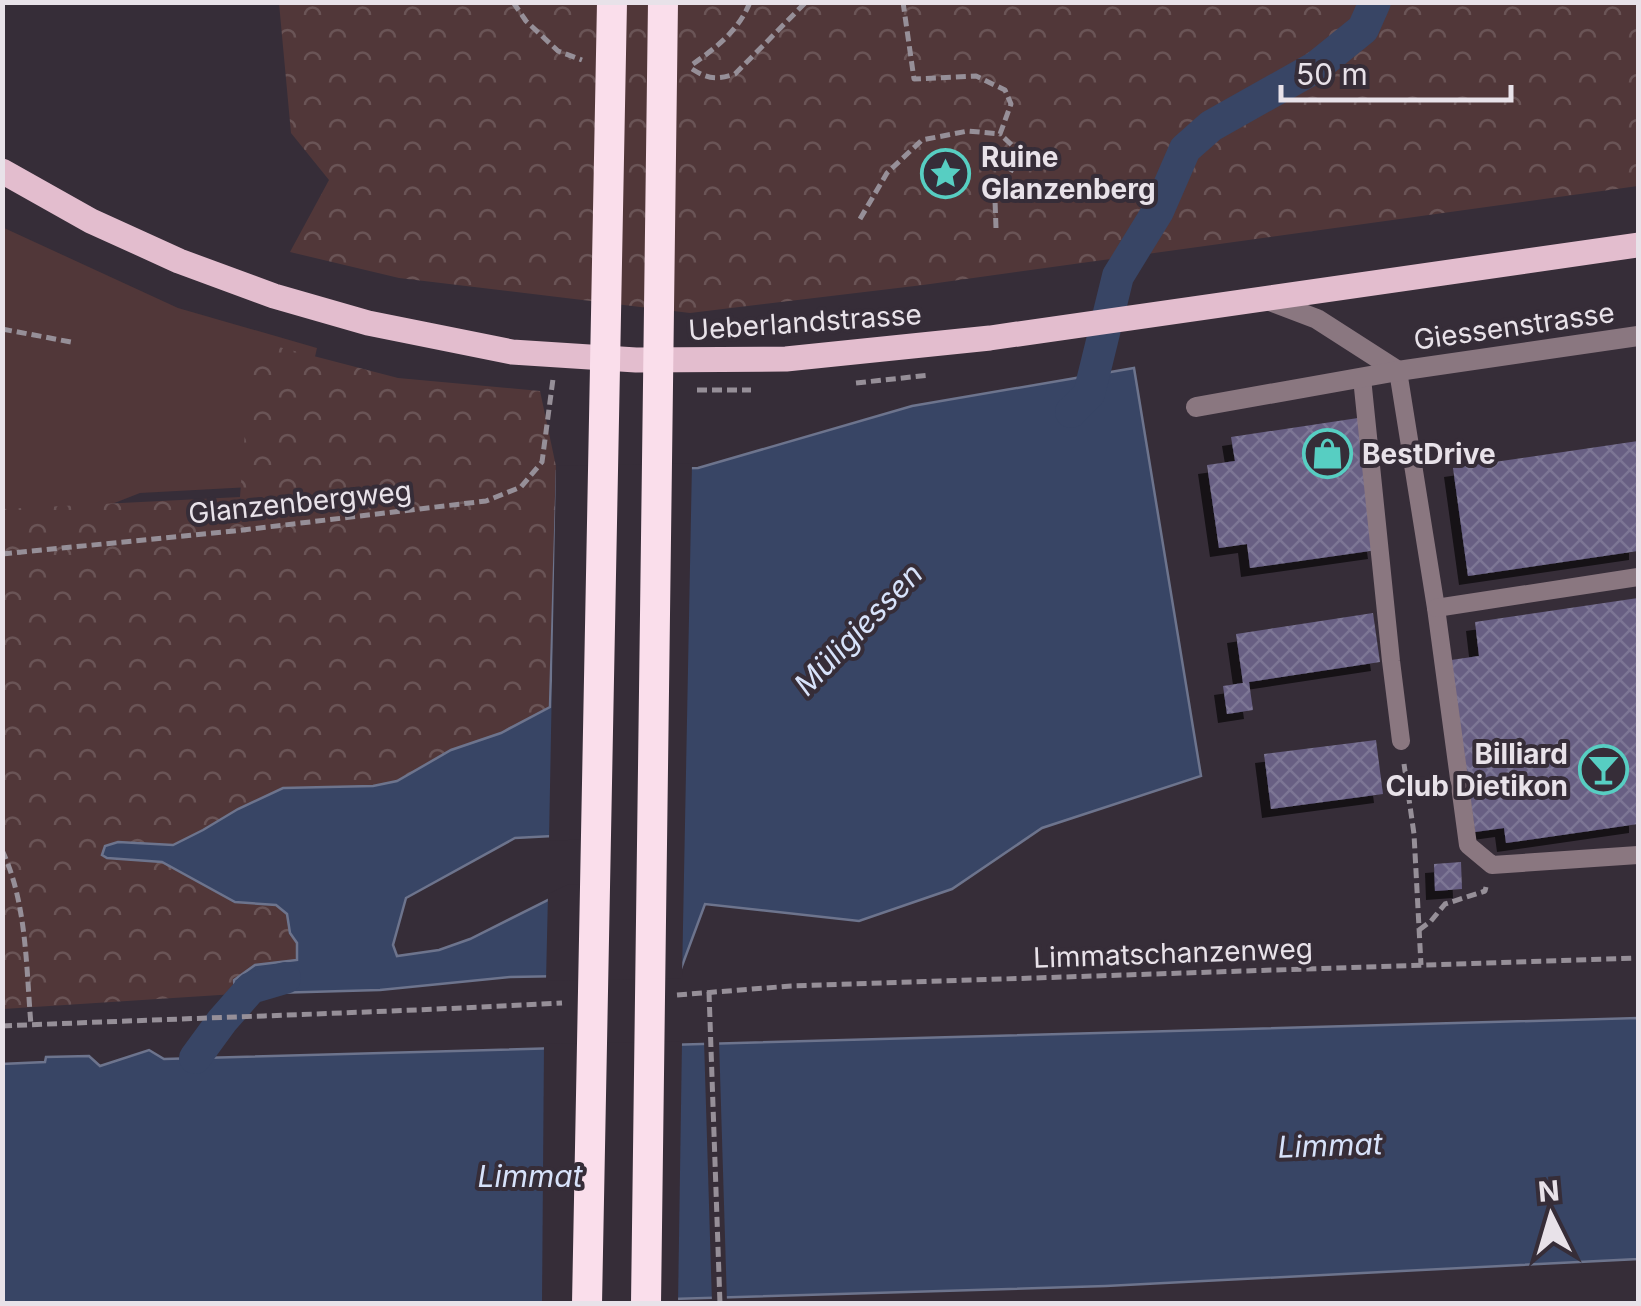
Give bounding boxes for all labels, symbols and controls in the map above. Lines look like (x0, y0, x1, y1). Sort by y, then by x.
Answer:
scale bar (1281, 40, 1511, 102)
text: 50 m (1296, 56, 1368, 92)
place label: Ruine Glanzenberg (981, 140, 1156, 206)
place icon: Ruine Glanzenberg (920, 147, 972, 199)
street label: Giessenstrasse (1411, 295, 1617, 357)
street label: Ueberlandstrasse (687, 297, 923, 347)
shop icon: BestDrive (1301, 428, 1353, 480)
place label: BestDrive (1362, 437, 1496, 471)
street label: Glanzenbergweg (187, 473, 413, 531)
water label: Müligiessen (786, 556, 930, 702)
place label: Billiard Club Dietikon (1385, 737, 1568, 803)
bar icon: Billiard Club Dietikon (1577, 744, 1629, 796)
street label: Limmatschanzenweg (1033, 931, 1313, 975)
water label: Limmat (1277, 1125, 1384, 1165)
water label: Limmat (477, 1158, 584, 1194)
north arrow (1501, 1166, 1601, 1266)
text: N (1537, 1173, 1561, 1209)

